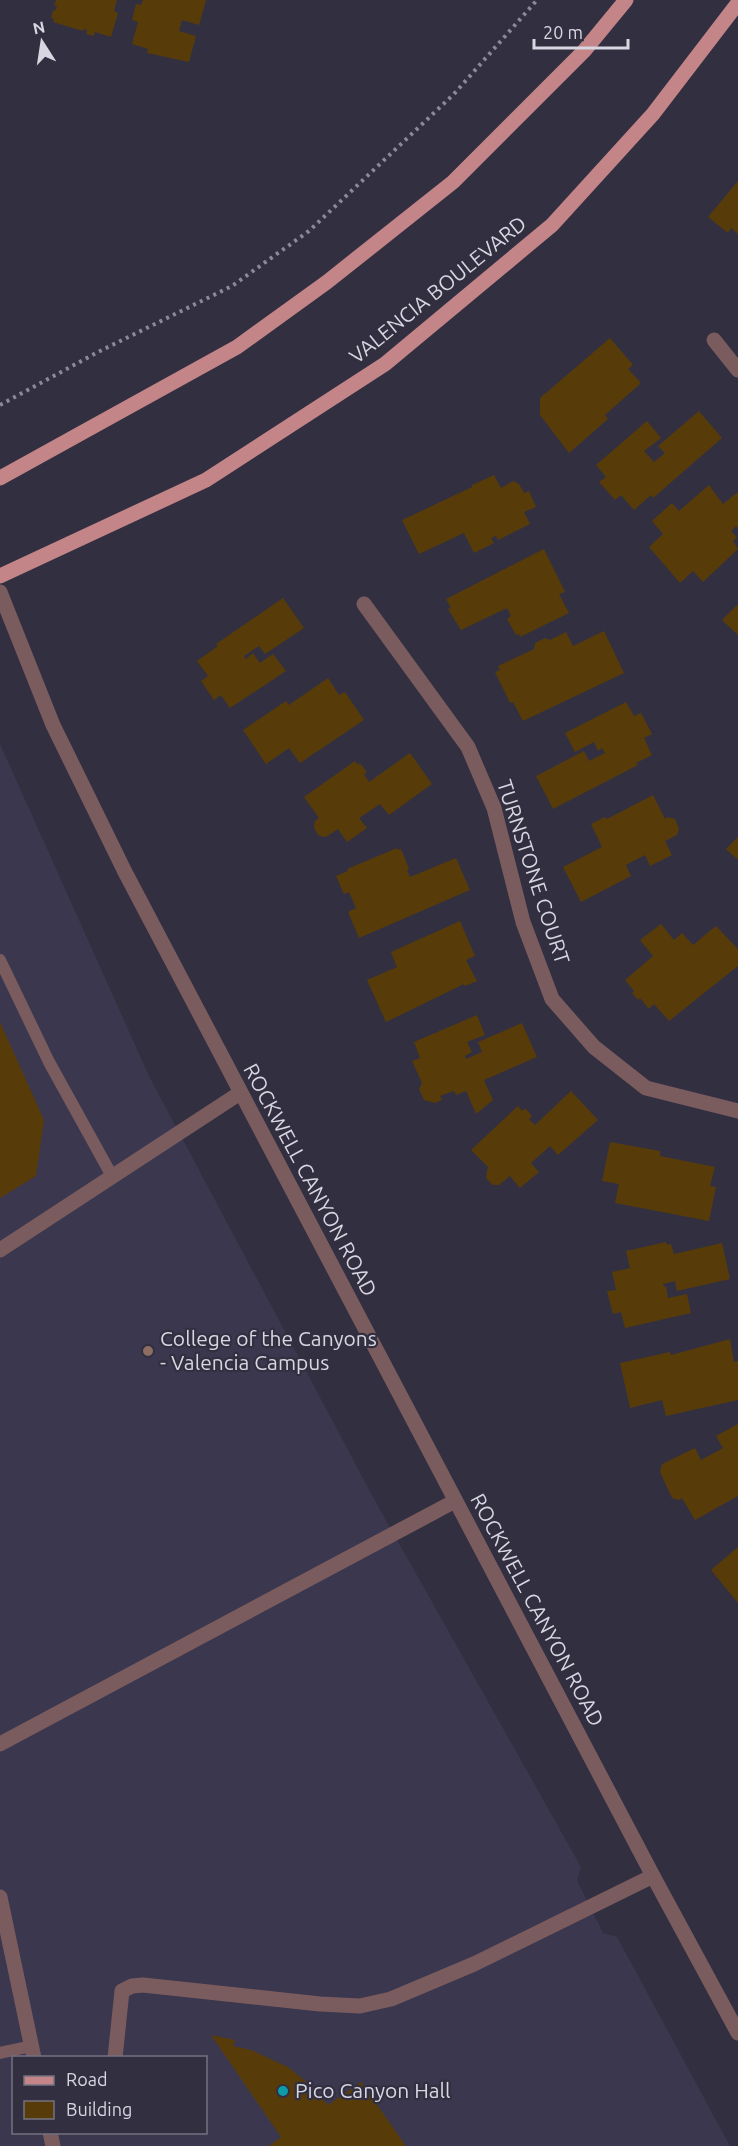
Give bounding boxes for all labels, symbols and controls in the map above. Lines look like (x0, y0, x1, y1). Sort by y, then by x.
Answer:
north arrow (12, 12, 72, 72)
scale bar (534, 12, 628, 50)
text: N (31, 17, 47, 37)
text: 20 m (543, 22, 583, 42)
street label: VALENCIA BOULEVARD (344, 211, 531, 368)
street label: TURNSTONE COURT (493, 777, 575, 967)
street label: ROCKWELL CANYON ROAD (239, 1059, 382, 1300)
place label: College of the Canyons - Valencia Campus (160, 1326, 377, 1374)
marker: College of the Canyons - Valencia Campus (141, 1344, 155, 1358)
street label: ROCKWELL CANYON ROAD (466, 1489, 609, 1730)
legend (12, 2056, 207, 2134)
text: Road (66, 2069, 108, 2089)
place label: Pico Canyon Hall (295, 2078, 451, 2102)
marker: Pico Canyon Hall (276, 2084, 290, 2098)
text: Building (66, 2099, 132, 2119)

